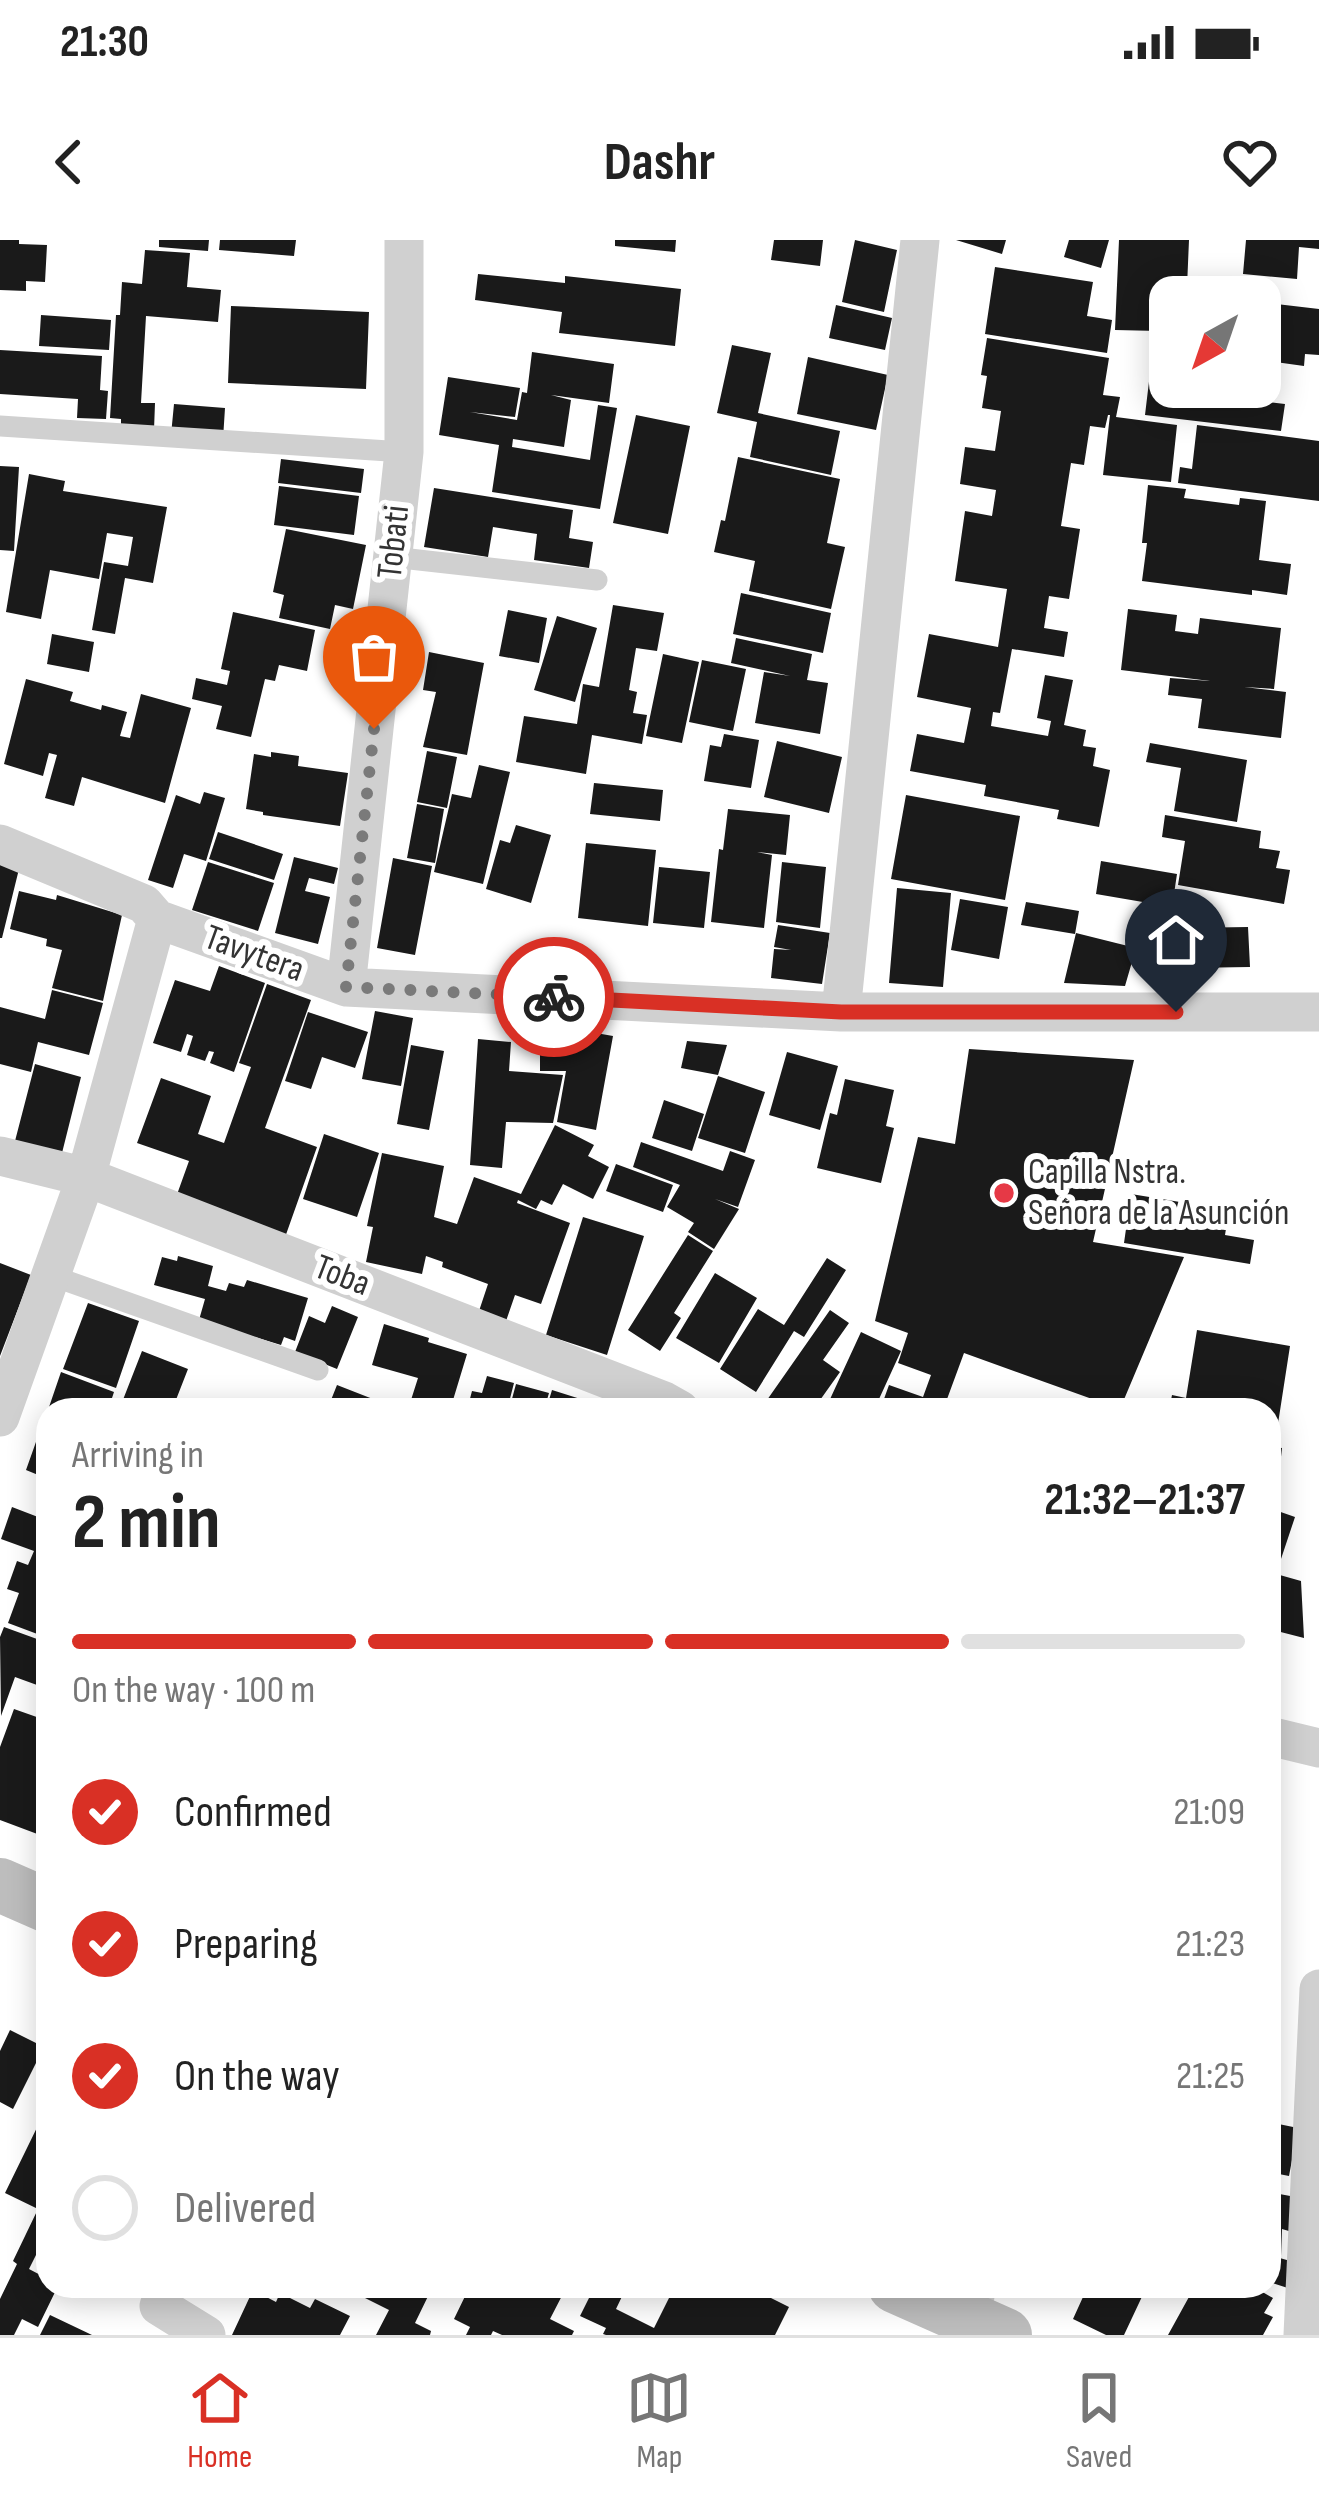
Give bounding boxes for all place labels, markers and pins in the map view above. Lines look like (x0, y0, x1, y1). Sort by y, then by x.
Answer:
pin (323, 606, 425, 729)
pin (1125, 889, 1227, 1012)
place label: Capilla Nstra. Señora de la Asunción (1028, 1151, 1289, 1235)
marker: Capilla Nstra. Señora de la Asunción (991, 1180, 1017, 1206)

